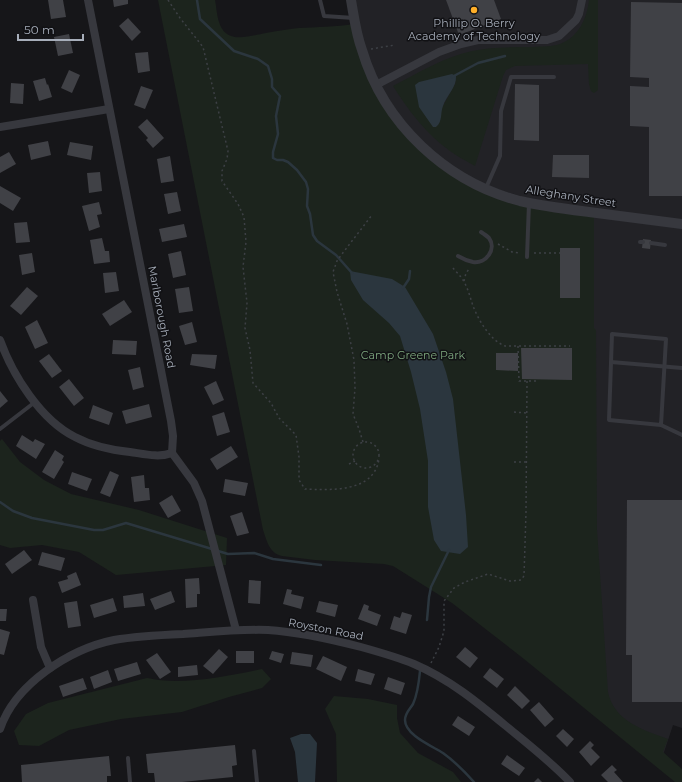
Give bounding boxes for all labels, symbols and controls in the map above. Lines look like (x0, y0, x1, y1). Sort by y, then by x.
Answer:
marker: Phillip O. Berry Academy of Technology (469, 5, 479, 15)
scale bar (18, 16, 83, 42)
place label: Phillip O. Berry Academy of Technology (408, 16, 540, 43)
text: 50 m (24, 22, 55, 37)
street label: Alleghany Street (525, 182, 618, 210)
street label: Marlborough Road (145, 265, 179, 369)
park label: Camp Greene Park (361, 348, 466, 362)
street label: Royston Road (287, 615, 365, 643)

